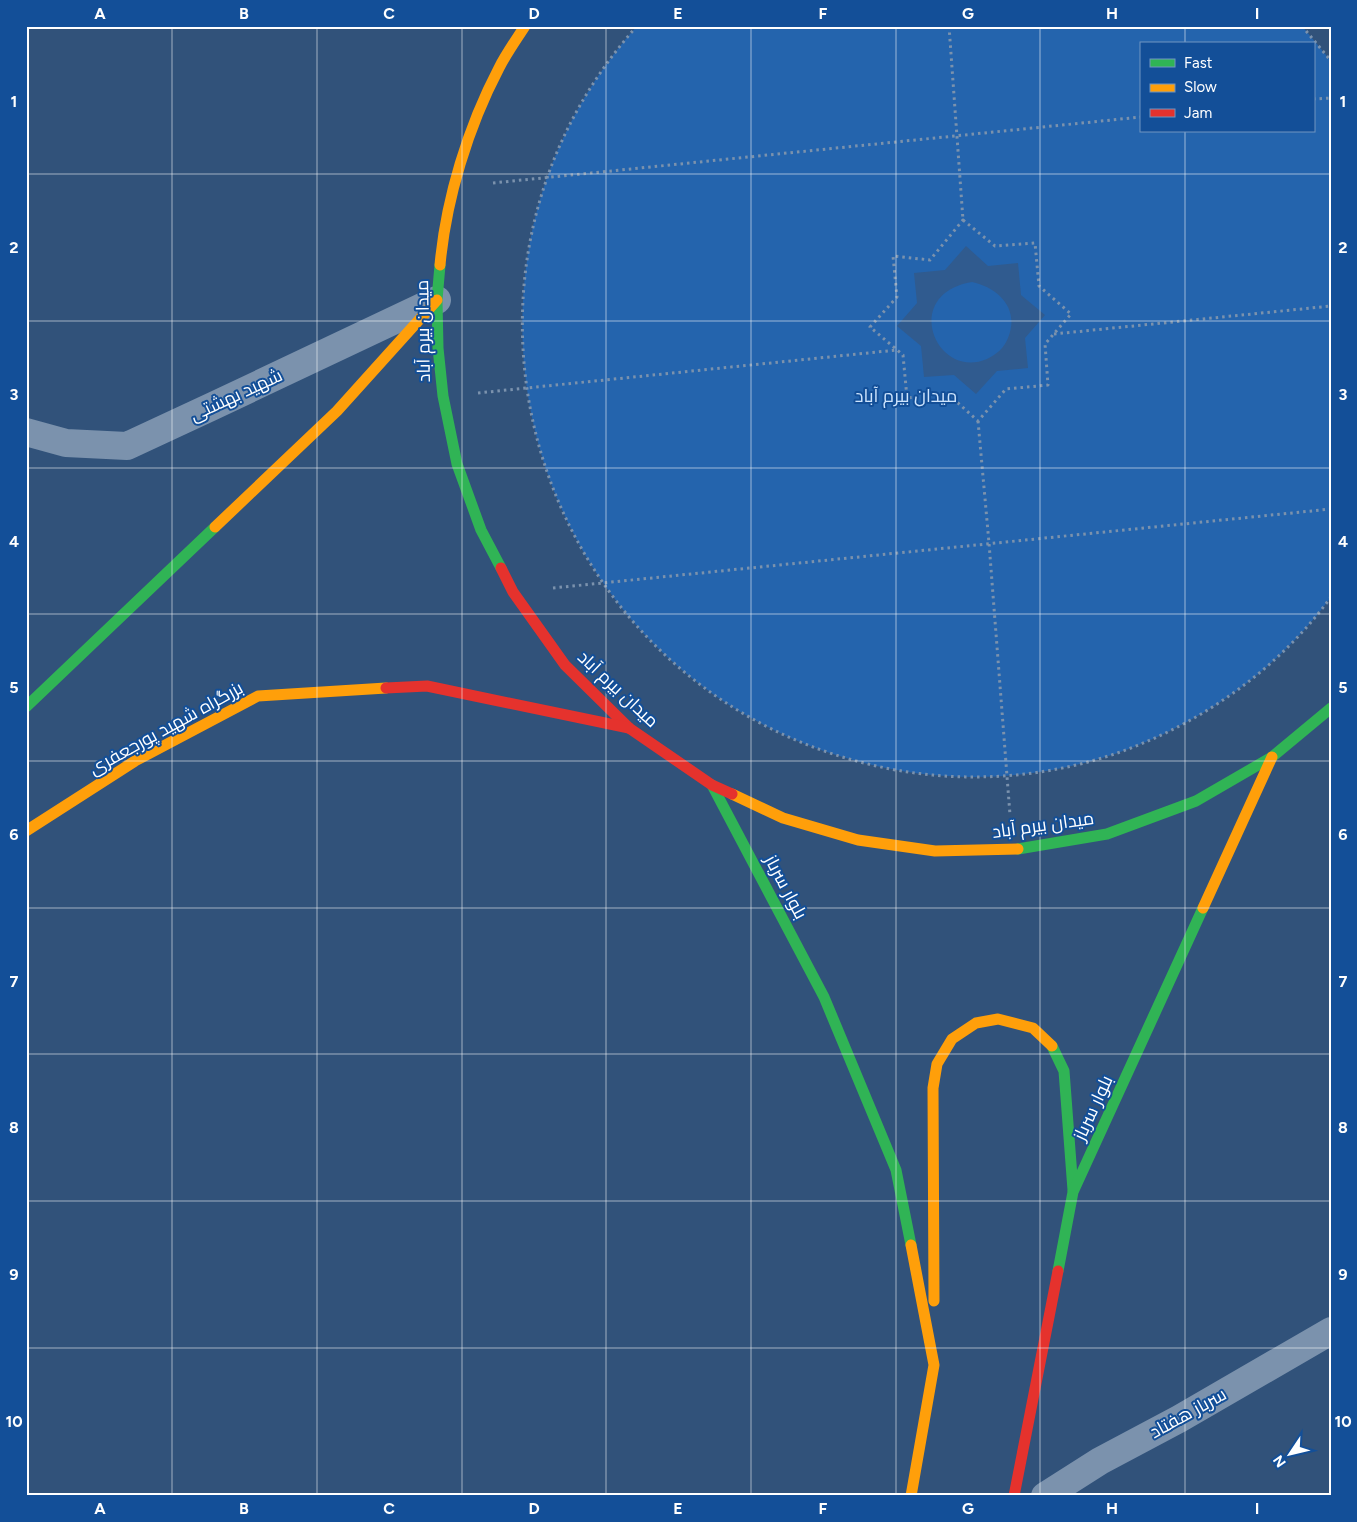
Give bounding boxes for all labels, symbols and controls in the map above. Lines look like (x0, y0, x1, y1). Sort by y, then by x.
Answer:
text: A (94, 4, 106, 23)
text: B (239, 4, 249, 23)
text: C (383, 4, 395, 23)
text: D (528, 4, 540, 23)
text: E (673, 4, 683, 23)
text: F (819, 4, 828, 23)
text: G (962, 4, 974, 23)
text: H (1106, 4, 1118, 23)
text: I (1255, 4, 1259, 23)
legend (1140, 42, 1314, 132)
text: Fast (1184, 54, 1213, 72)
text: Slow (1184, 78, 1217, 96)
text: 1 (11, 92, 17, 111)
text: 1 (1340, 92, 1346, 111)
text: Jam (1184, 104, 1212, 122)
text: 2 (9, 238, 19, 257)
text: 2 (1338, 238, 1348, 257)
street label: میدان بیرم آباد (411, 279, 436, 382)
street label: شهید بهشتی (186, 364, 286, 426)
text: 3 (10, 385, 19, 404)
park label: میدان بیرم آباد (855, 385, 957, 408)
text: 3 (1339, 385, 1348, 404)
text: 4 (9, 532, 19, 551)
text: 4 (1338, 532, 1348, 551)
street label: میدان بیرم آباد (572, 646, 663, 733)
street label: بزرگراه شهید پورجعفری (85, 676, 247, 780)
text: 5 (9, 678, 19, 697)
text: 5 (1338, 678, 1348, 697)
street label: میدان بیرم آباد (991, 807, 1095, 844)
text: 6 (9, 825, 19, 844)
text: 6 (1338, 825, 1348, 844)
street label: بلوار سرباز (759, 850, 812, 923)
text: 7 (10, 972, 19, 991)
text: 7 (1339, 972, 1348, 991)
street label: بلوار سرباز (1068, 1072, 1118, 1145)
text: 8 (9, 1118, 19, 1137)
text: 8 (1338, 1118, 1348, 1137)
text: 9 (9, 1265, 19, 1284)
text: 9 (1338, 1265, 1348, 1284)
street label: سرباز هفتاد (1146, 1383, 1230, 1443)
text: 10 (5, 1412, 23, 1431)
text: 10 (1334, 1412, 1352, 1431)
north arrow (1264, 1430, 1314, 1480)
text: N (1270, 1452, 1290, 1470)
text: A (94, 1499, 106, 1518)
text: B (239, 1499, 249, 1518)
text: C (383, 1499, 395, 1518)
text: D (528, 1499, 540, 1518)
text: E (673, 1499, 683, 1518)
text: F (819, 1499, 828, 1518)
text: G (962, 1499, 974, 1518)
text: H (1106, 1499, 1118, 1518)
text: I (1255, 1499, 1259, 1518)

